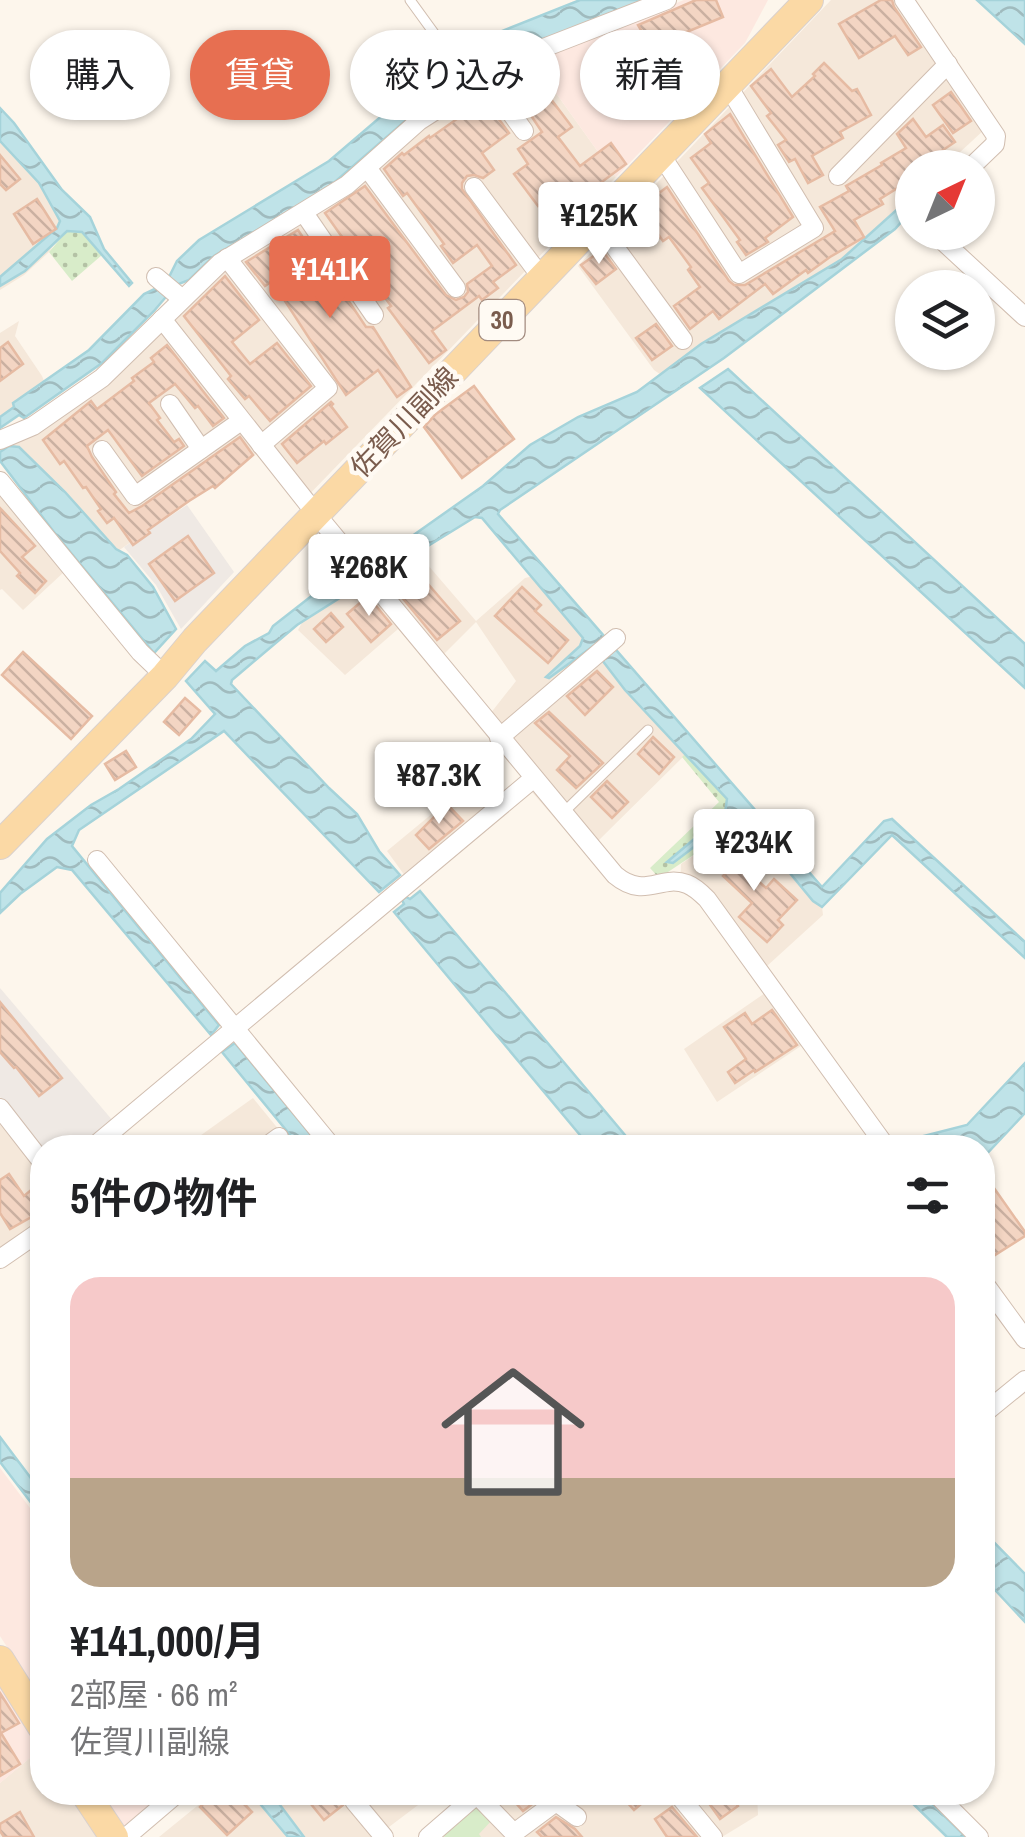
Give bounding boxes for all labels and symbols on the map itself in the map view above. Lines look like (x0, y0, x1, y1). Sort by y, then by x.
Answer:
north arrow (895, 150, 995, 250)
pin: ¥125K (529, 182, 669, 267)
pin: ¥141K (260, 236, 400, 321)
road number: 30 (480, 300, 524, 340)
street label: 佐賀川副線 (342, 358, 466, 486)
pin: ¥268K (299, 534, 439, 619)
pin: ¥87.3K (358, 742, 520, 827)
pin: ¥234K (684, 809, 824, 894)

